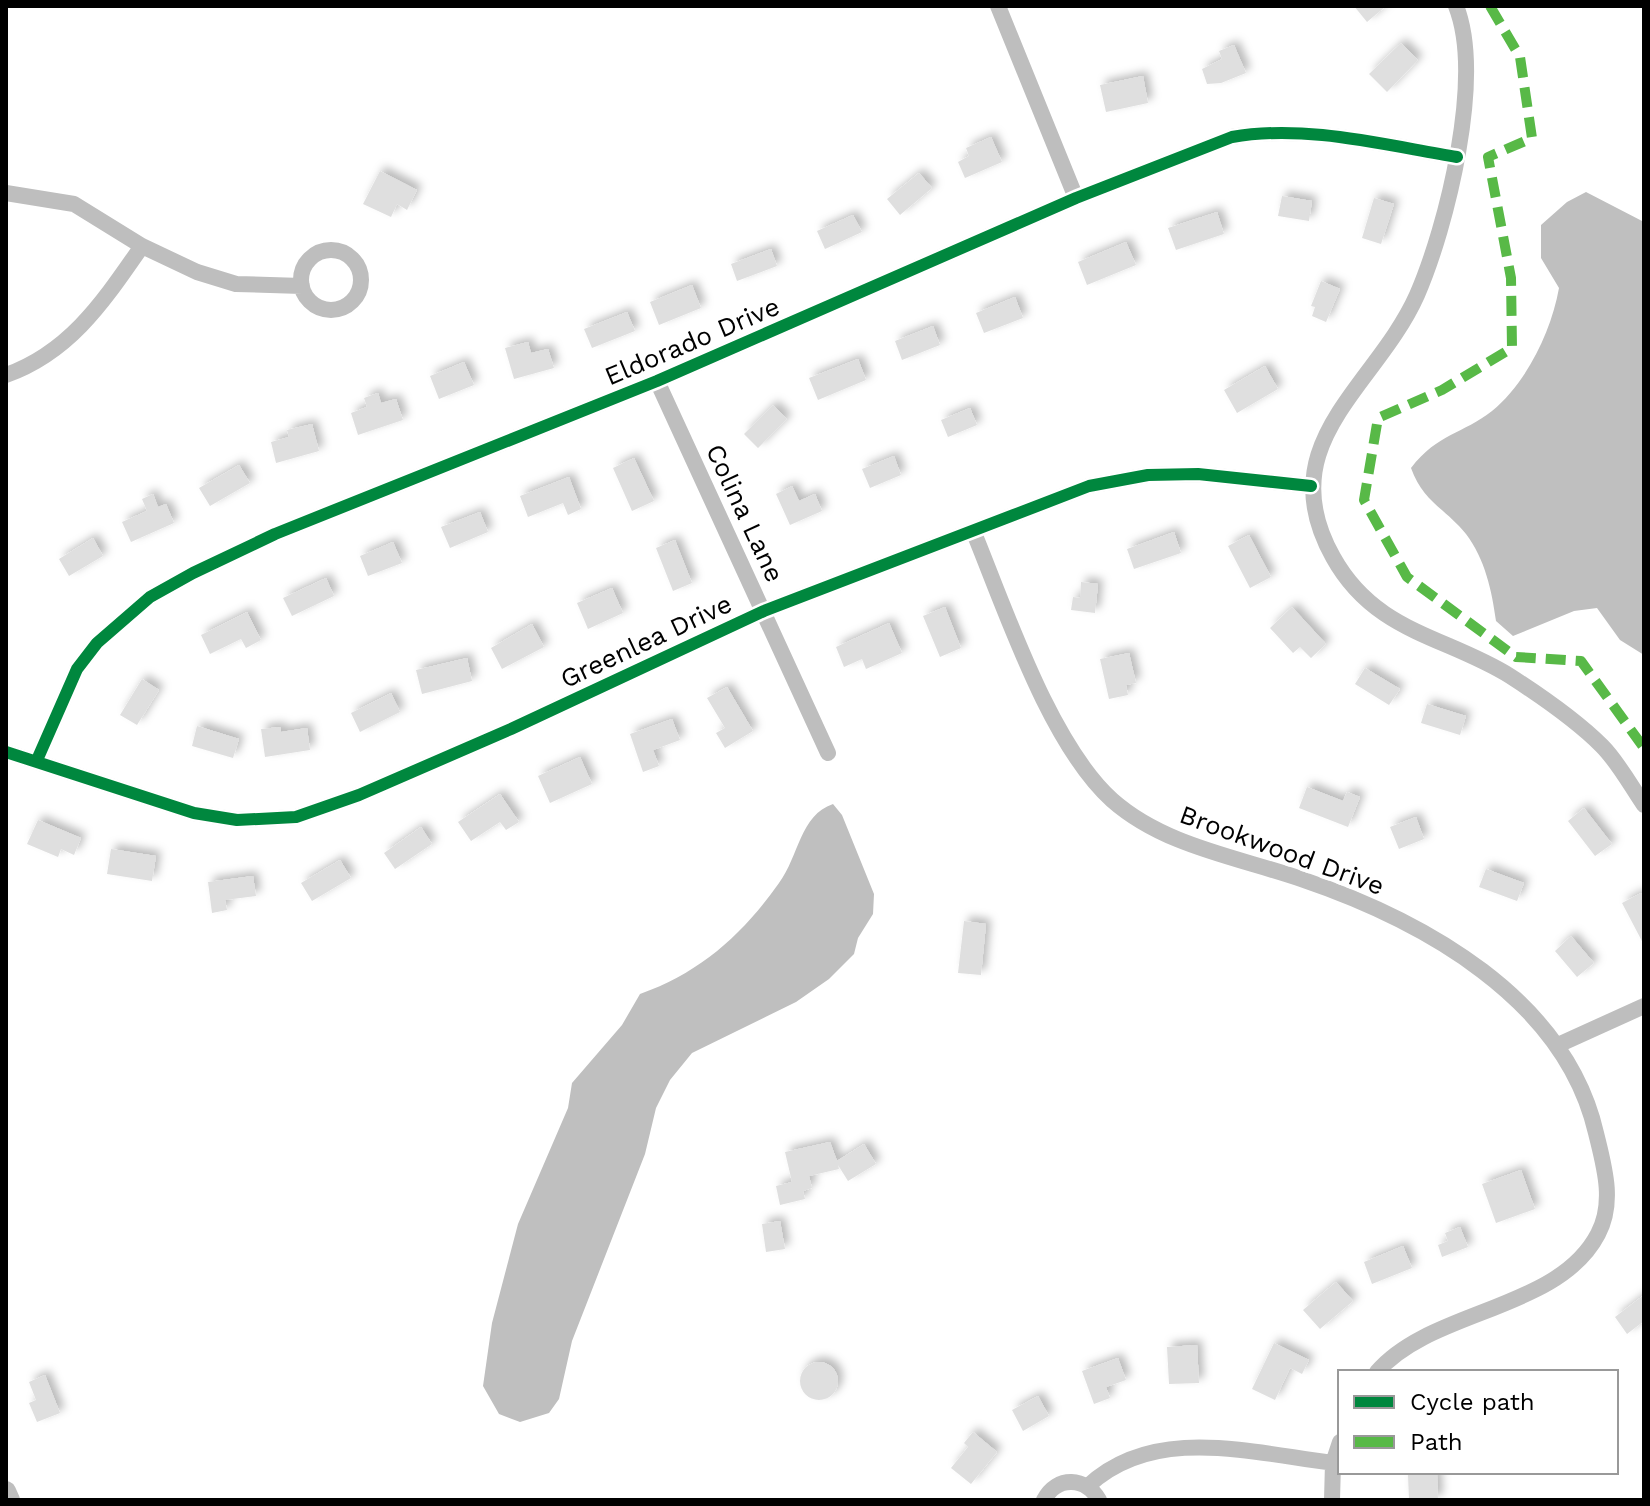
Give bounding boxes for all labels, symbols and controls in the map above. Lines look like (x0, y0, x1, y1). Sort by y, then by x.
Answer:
street label: Eldorado Drive (600, 291, 784, 391)
street label: Colina Lane (700, 439, 790, 587)
street label: Greenlea Drive (556, 588, 736, 694)
street label: Brookwood Drive (1176, 799, 1388, 901)
legend (1338, 1370, 1618, 1474)
text: Cycle path (1410, 1388, 1535, 1416)
text: Path (1410, 1428, 1463, 1456)

